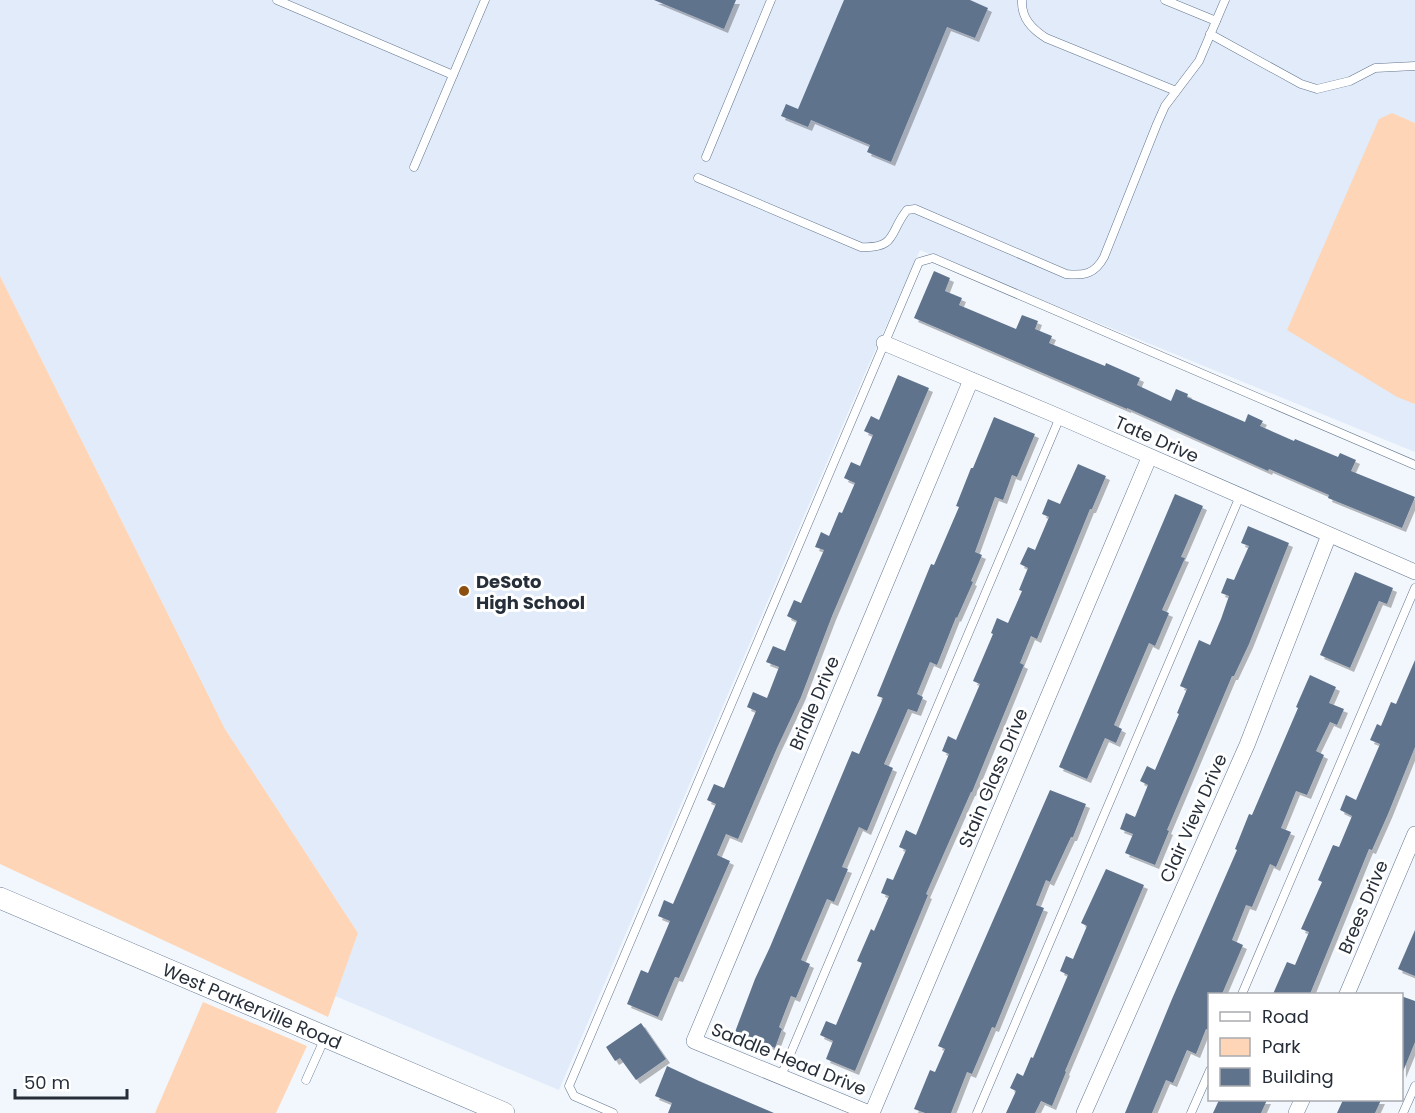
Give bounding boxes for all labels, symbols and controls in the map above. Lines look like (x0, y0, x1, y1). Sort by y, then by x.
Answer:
street label: Tate Drive (1111, 409, 1203, 469)
place label: DeSoto High School (476, 569, 585, 615)
marker: DeSoto High School (457, 584, 471, 598)
street label: Bridle Drive (783, 652, 845, 754)
street label: Stain Glass Drive (952, 704, 1034, 852)
street label: Clair View Drive (1153, 749, 1233, 887)
street label: Brees Drive (1332, 856, 1394, 958)
street label: West Parkerville Road (159, 957, 345, 1055)
legend (1208, 993, 1403, 1101)
text: Road (1262, 1004, 1309, 1029)
street label: Saddle Head Drive (708, 1016, 870, 1102)
text: Park (1262, 1034, 1301, 1059)
scale bar (15, 1062, 128, 1100)
text: Building (1262, 1064, 1334, 1089)
text: 50 m (24, 1070, 70, 1095)

